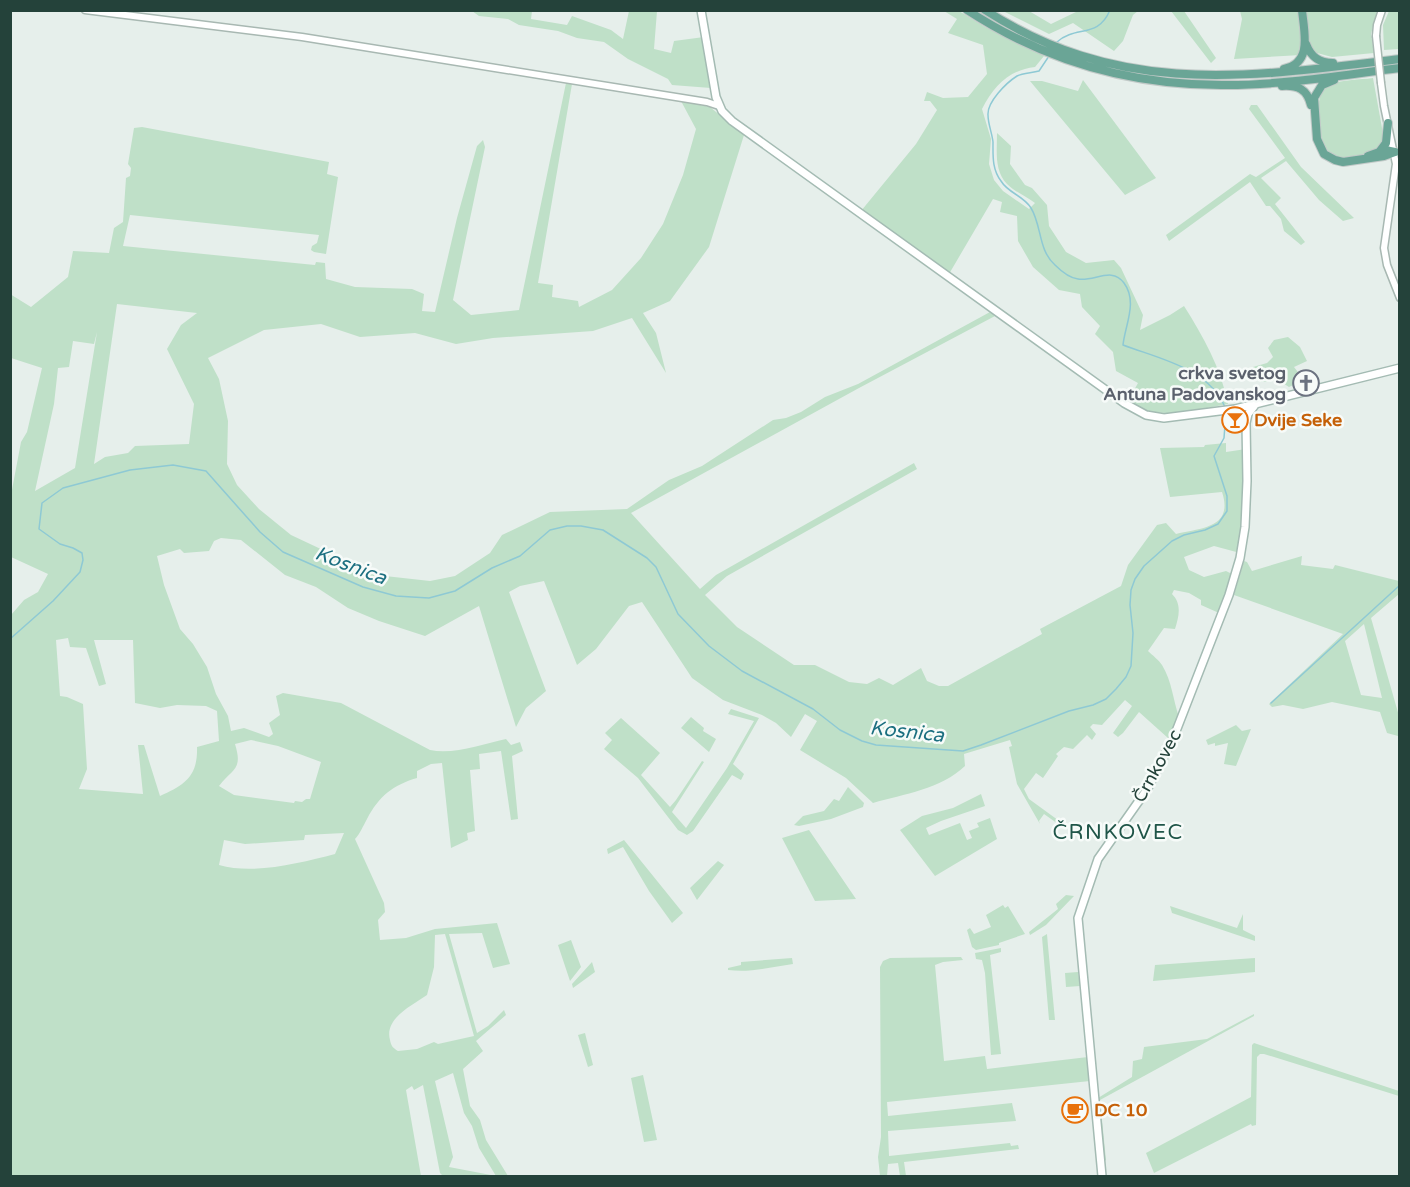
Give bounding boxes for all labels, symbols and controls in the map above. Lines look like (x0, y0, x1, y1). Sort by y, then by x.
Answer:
place label: crkva svetog Antuna Padovanskog (1103, 362, 1286, 405)
church icon: crkva svetog Antuna Padovanskog (1291, 368, 1321, 398)
bar icon: Dvije Seke (1220, 405, 1250, 435)
place label: Dvije Seke (1254, 409, 1342, 431)
water label: Kosnica (312, 541, 390, 591)
water label: Kosnica (869, 716, 946, 748)
street label: Črnkovec (1128, 726, 1186, 806)
district label: ČRNKOVEC (1052, 820, 1184, 845)
cafe icon: DC 10 (1060, 1095, 1090, 1125)
place label: DC 10 (1094, 1099, 1147, 1121)

